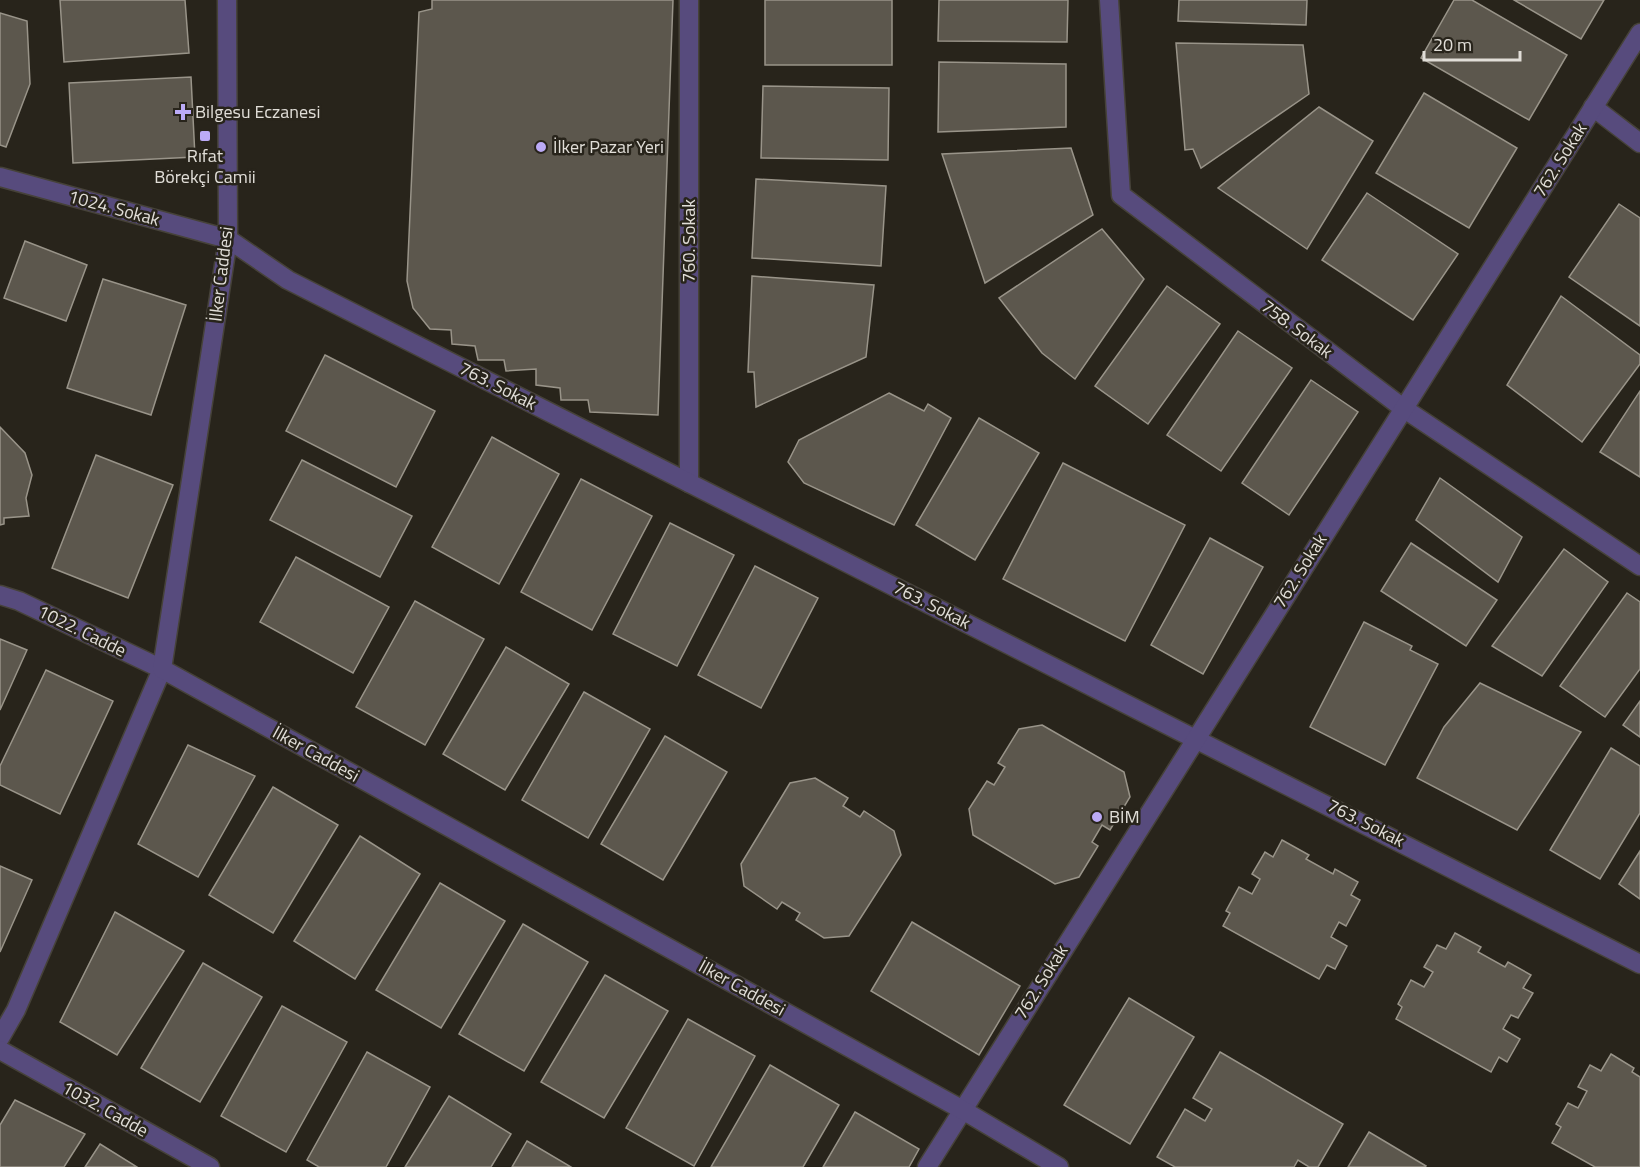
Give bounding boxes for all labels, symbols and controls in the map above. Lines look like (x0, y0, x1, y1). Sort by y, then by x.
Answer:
scale bar (1424, 24, 1520, 62)
text: 20 m (1433, 31, 1472, 58)
place label: Bilgesu Eczanesi (195, 98, 320, 125)
marker: Bilgesu Eczanesi (176, 105, 190, 119)
street label: 762. Sokak (1526, 117, 1593, 202)
marker: Rıfat Börekçi Camii (198, 129, 212, 143)
place label: İlker Pazar Yeri (553, 133, 664, 160)
marker: İlker Pazar Yeri (534, 140, 548, 154)
place label: Rıfat Börekçi Camii (154, 142, 256, 190)
street label: 1024. Sokak (65, 182, 163, 233)
street label: 760. Sokak (675, 199, 702, 283)
street label: İlker Caddesi (201, 225, 240, 323)
street label: 758. Sokak (1256, 293, 1339, 365)
street label: 763. Sokak (455, 355, 542, 417)
street label: 762. Sokak (1266, 528, 1333, 613)
street label: 763. Sokak (889, 574, 976, 636)
street label: 1022. Cadde (34, 598, 131, 664)
street label: İlker Caddesi (268, 719, 365, 789)
street label: 763. Sokak (1323, 792, 1410, 854)
place label: BİM (1109, 803, 1140, 830)
marker: BİM (1090, 810, 1104, 824)
street label: 762. Sokak (1007, 939, 1074, 1024)
street label: İlker Caddesi (694, 953, 791, 1023)
street label: 1032. Cadde (57, 1074, 153, 1143)

